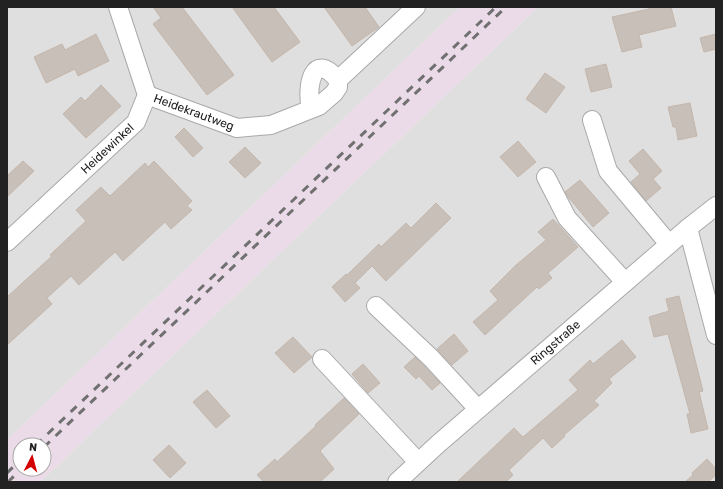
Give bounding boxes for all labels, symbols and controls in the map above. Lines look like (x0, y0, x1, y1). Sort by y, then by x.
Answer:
street label: Heidekrautweg (152, 91, 236, 133)
street label: Heidewinkel (78, 121, 137, 177)
street label: Ringstraße (528, 317, 583, 368)
north arrow (12, 437, 52, 477)
text: N (28, 441, 38, 454)

